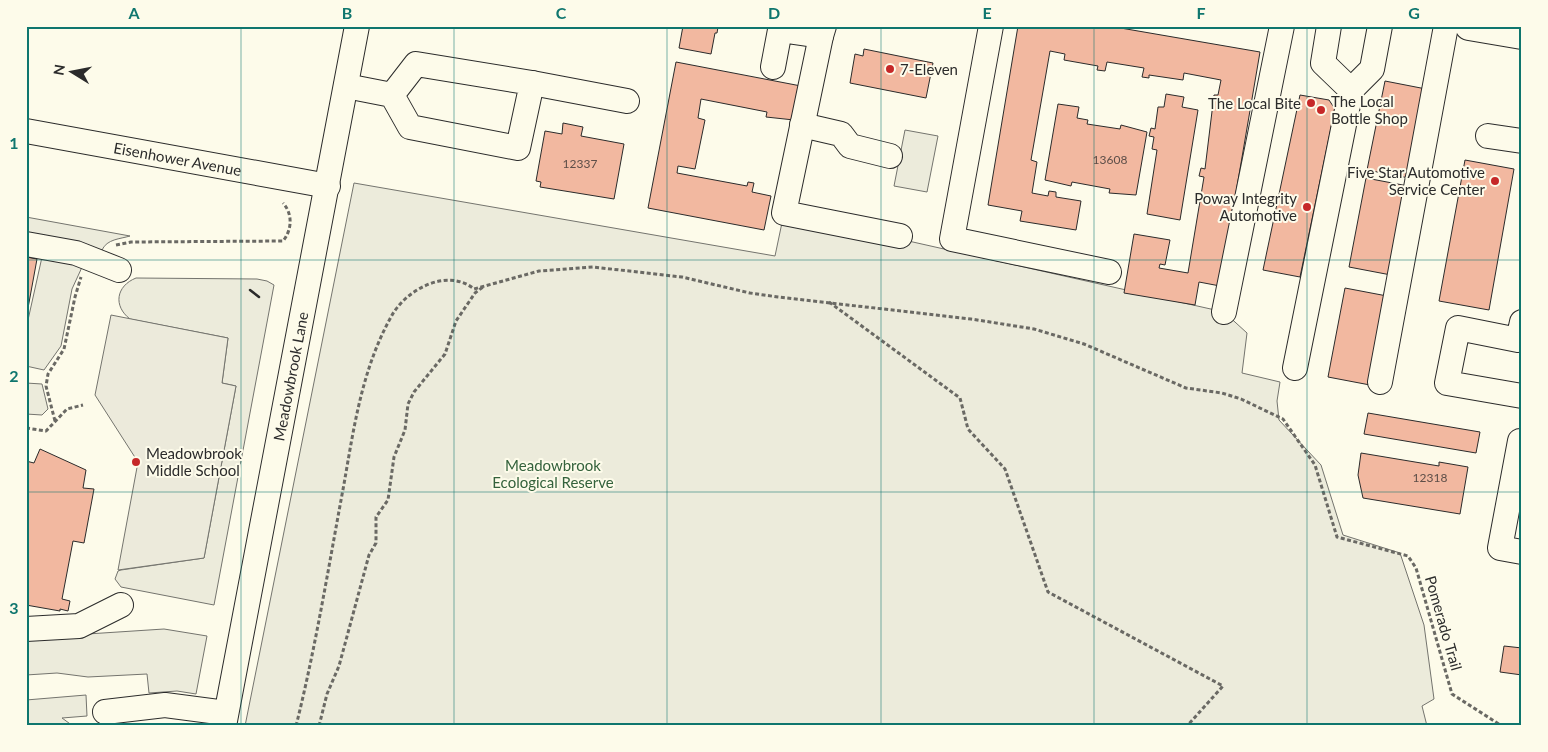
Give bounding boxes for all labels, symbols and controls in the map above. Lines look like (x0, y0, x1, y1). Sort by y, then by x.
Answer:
text: A (127, 3, 140, 22)
text: B (342, 3, 352, 22)
text: C (556, 3, 567, 22)
text: D (768, 3, 780, 22)
text: E (982, 3, 992, 22)
text: F (1196, 3, 1206, 22)
text: G (1408, 3, 1420, 22)
north arrow (48, 48, 98, 98)
place label: 7-Eleven (900, 60, 958, 78)
text: N (49, 63, 68, 76)
marker: 7-Eleven (884, 63, 896, 75)
place label: The Local Bottle Shop (1331, 92, 1408, 127)
place label: The Local Bite (1208, 94, 1301, 112)
marker: The Local Bite (1305, 97, 1317, 109)
marker: The Local Bottle Shop (1315, 104, 1327, 116)
text: 1 (9, 133, 19, 152)
street label: Eisenhower Avenue (112, 138, 243, 179)
house number: 13608 (1093, 152, 1127, 167)
house number: 12337 (563, 156, 597, 171)
place label: Five Star Automotive Service Center (1347, 163, 1486, 198)
marker: Five Star Automotive Service Center (1489, 175, 1501, 187)
place label: Poway Integrity Automotive (1194, 189, 1297, 224)
marker: Poway Integrity Automotive (1301, 201, 1313, 213)
street label: Meadowbrook Lane (269, 310, 312, 442)
text: 2 (9, 366, 19, 385)
place label: Meadowbrook Middle School (146, 444, 242, 479)
marker: Meadowbrook Middle School (130, 456, 142, 468)
park label: Meadowbrook Ecological Reserve (492, 456, 614, 491)
house number: 12318 (1413, 470, 1447, 485)
street label: Pomerado Trail (1422, 574, 1466, 672)
text: 3 (9, 598, 19, 617)

